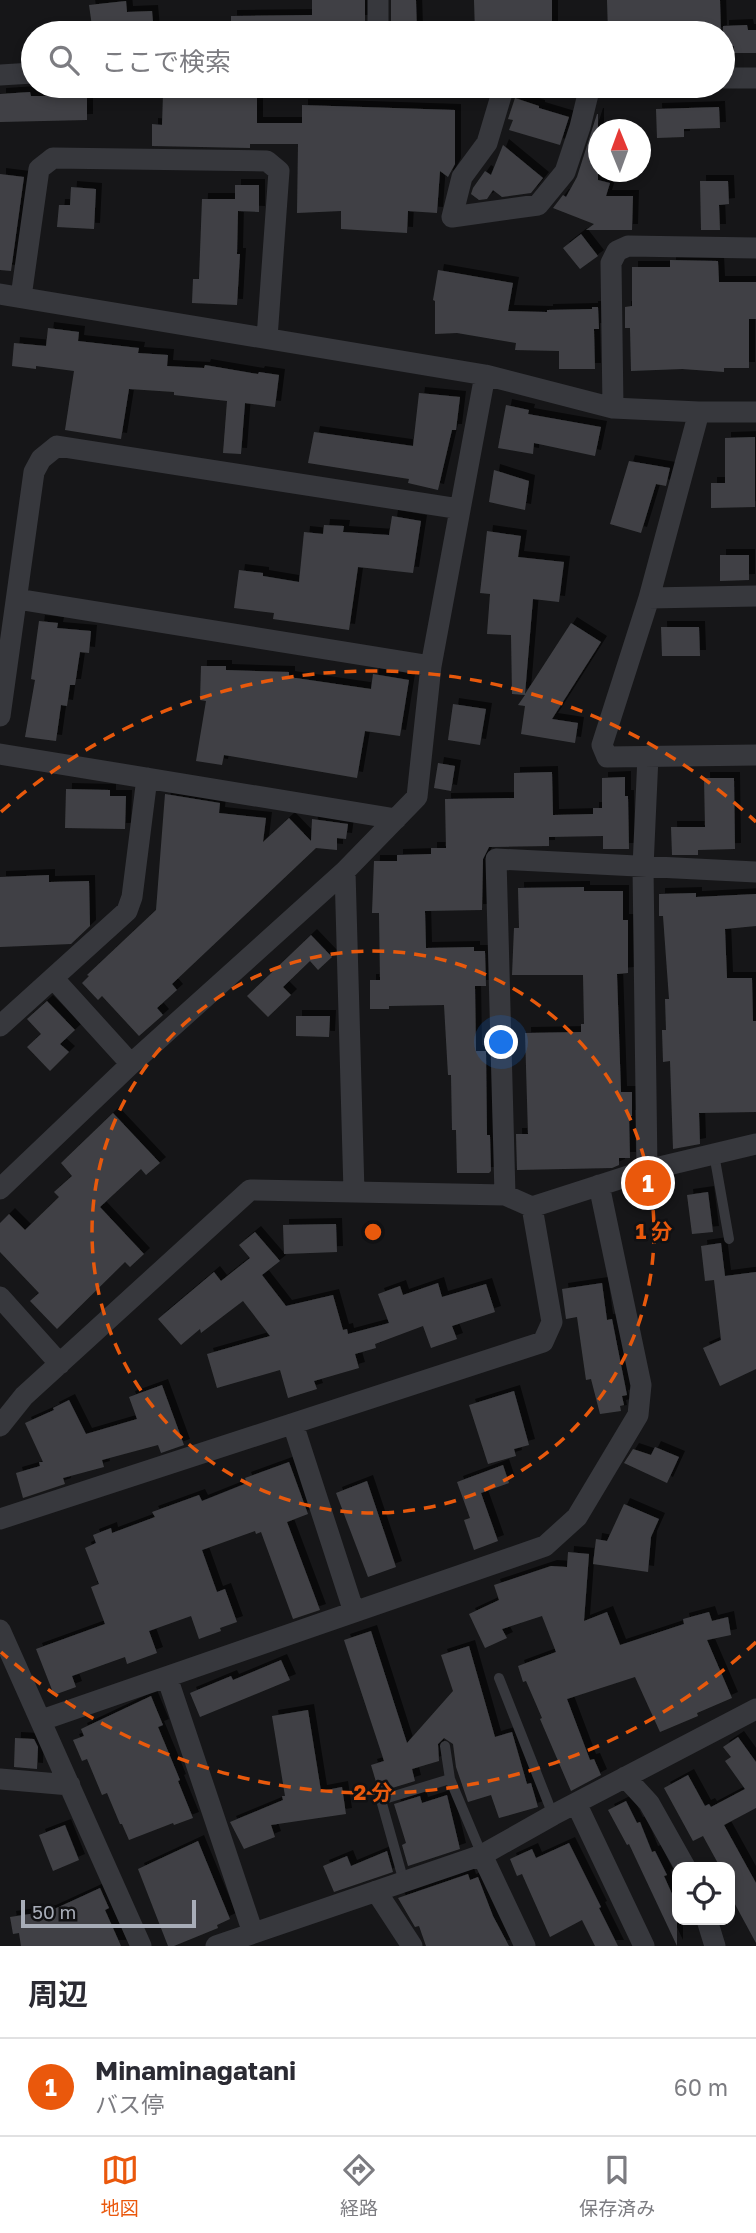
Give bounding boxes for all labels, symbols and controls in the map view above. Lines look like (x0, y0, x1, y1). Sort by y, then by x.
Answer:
search box (21, 21, 735, 98)
icon: search (45, 41, 83, 79)
text: ここで検索 (101, 46, 231, 77)
north arrow (588, 119, 651, 182)
your location (484, 1025, 518, 1059)
pin: 1 (625, 1157, 671, 1209)
text: 1 分 (635, 1218, 673, 1244)
centre of rings (361, 1220, 385, 1244)
text: 2 分 (353, 1779, 393, 1805)
map controls (672, 1862, 735, 1925)
button: locate (672, 1862, 735, 1925)
scale bar (21, 1897, 196, 1929)
text: 50 m (32, 1900, 76, 1923)
text: 周辺 (28, 1976, 88, 2012)
text: Minaminagatani (95, 2055, 296, 2086)
text: 1 (45, 2073, 57, 2101)
text: 60 m (674, 2073, 728, 2101)
text: バス停 (95, 2090, 164, 2118)
tab: 地図 (101, 2151, 139, 2220)
tab: 経路 (340, 2151, 378, 2220)
tab: 保存済み (579, 2151, 655, 2220)

